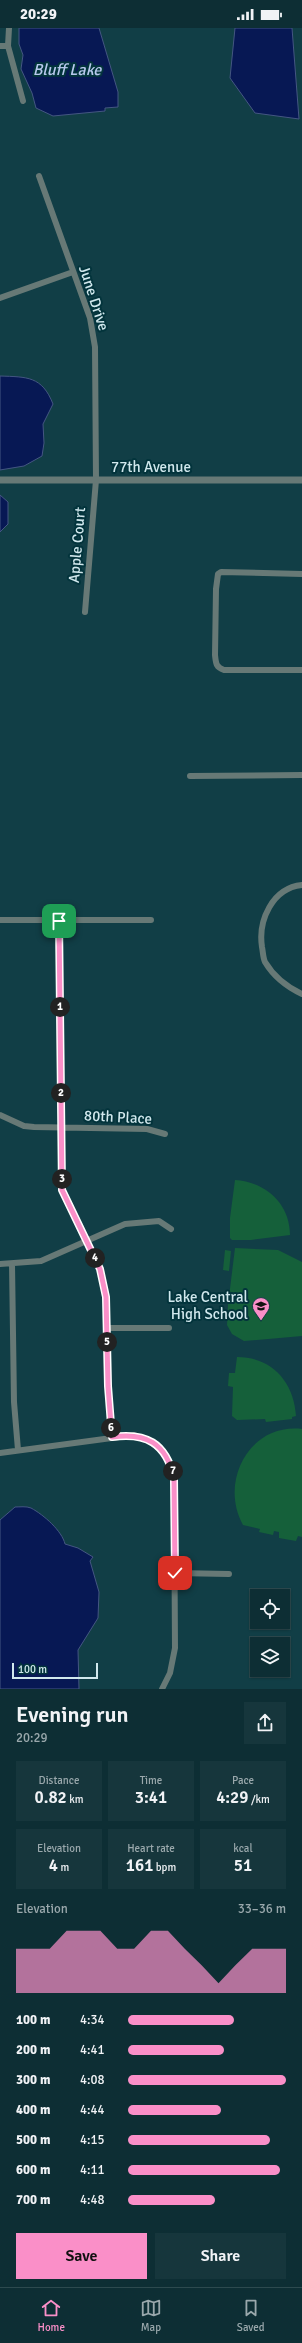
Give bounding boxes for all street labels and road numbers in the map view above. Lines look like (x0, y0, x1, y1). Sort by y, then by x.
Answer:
street label: June Drive (75, 263, 113, 333)
street label: 77th Avenue (111, 458, 191, 476)
street label: Apple Court (65, 506, 89, 584)
street label: 80th Place (84, 1106, 152, 1128)

